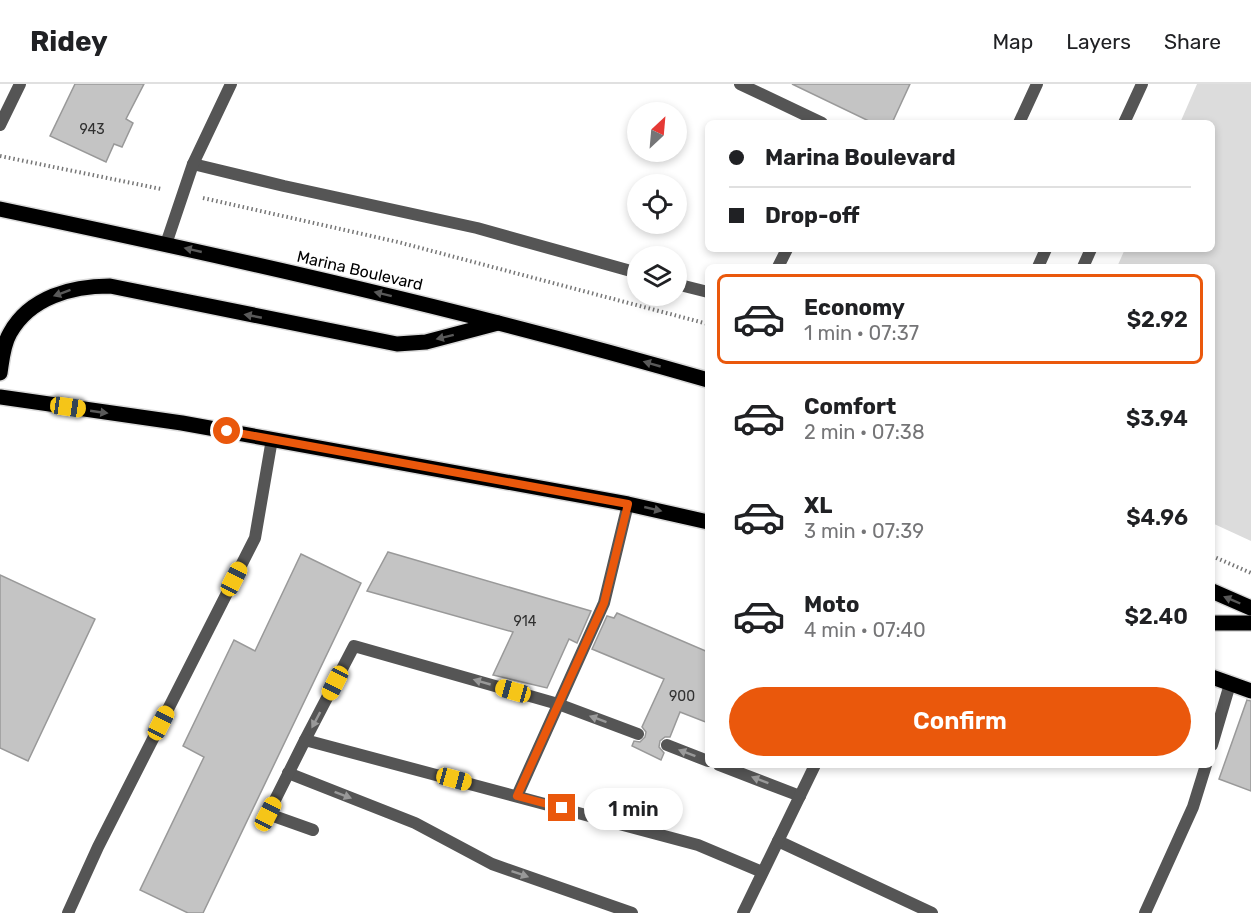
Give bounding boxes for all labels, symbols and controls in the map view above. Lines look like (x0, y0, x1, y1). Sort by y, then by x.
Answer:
text: Ridey (30, 25, 108, 58)
text: Map (992, 29, 1033, 54)
text: Layers (1066, 29, 1131, 54)
text: Share (1164, 29, 1221, 54)
north arrow (627, 102, 687, 162)
map controls (627, 102, 687, 306)
house number: 943 (79, 121, 105, 138)
text: Marina Boulevard (765, 144, 956, 171)
button: locate (627, 174, 687, 234)
text: Drop-off (765, 202, 860, 229)
one-way arrow (184, 245, 202, 255)
button: layers (627, 246, 687, 306)
street label: Marina Boulevard (295, 247, 425, 294)
one-way arrow (374, 288, 392, 298)
one-way arrow (53, 289, 71, 298)
icon: car (732, 292, 786, 346)
text: Economy (804, 294, 905, 321)
text: $2.92 (1127, 306, 1188, 333)
one-way arrow (244, 310, 262, 320)
text: 1 min · 07:37 (804, 321, 919, 345)
one-way arrow (435, 332, 454, 342)
one-way arrow (643, 359, 661, 368)
icon: car (732, 391, 786, 445)
text: Comfort (804, 393, 896, 420)
car (49, 396, 87, 418)
text: $3.94 (1126, 405, 1188, 432)
one-way arrow (90, 407, 109, 416)
route start (213, 417, 240, 444)
text: 2 min · 07:38 (804, 420, 925, 444)
icon: car (732, 490, 786, 544)
text: XL (804, 492, 832, 519)
text: $4.96 (1126, 504, 1188, 531)
one-way arrow (644, 505, 662, 515)
text: 3 min · 07:39 (804, 519, 924, 543)
car (218, 559, 250, 599)
icon: car (732, 589, 786, 643)
text: Moto (804, 591, 859, 618)
one-way arrow (1222, 595, 1240, 605)
text: $2.40 (1124, 603, 1188, 630)
house number: 914 (514, 613, 537, 630)
text: 4 min · 07:40 (804, 618, 926, 642)
car (319, 663, 351, 703)
one-way arrow (473, 677, 491, 686)
car (493, 677, 533, 705)
button: Confirm (729, 687, 1191, 756)
house number: 900 (669, 688, 695, 705)
car (145, 703, 177, 743)
one-way arrow (311, 711, 321, 728)
one-way arrow (589, 713, 607, 723)
one-way arrow (678, 748, 696, 758)
car (434, 766, 474, 792)
one-way arrow (750, 775, 768, 785)
callout: 1 min (583, 787, 682, 829)
one-way arrow (334, 791, 352, 800)
car (252, 794, 284, 834)
route end (548, 794, 575, 821)
text: 1 min (608, 797, 659, 821)
one-way arrow (512, 870, 530, 880)

